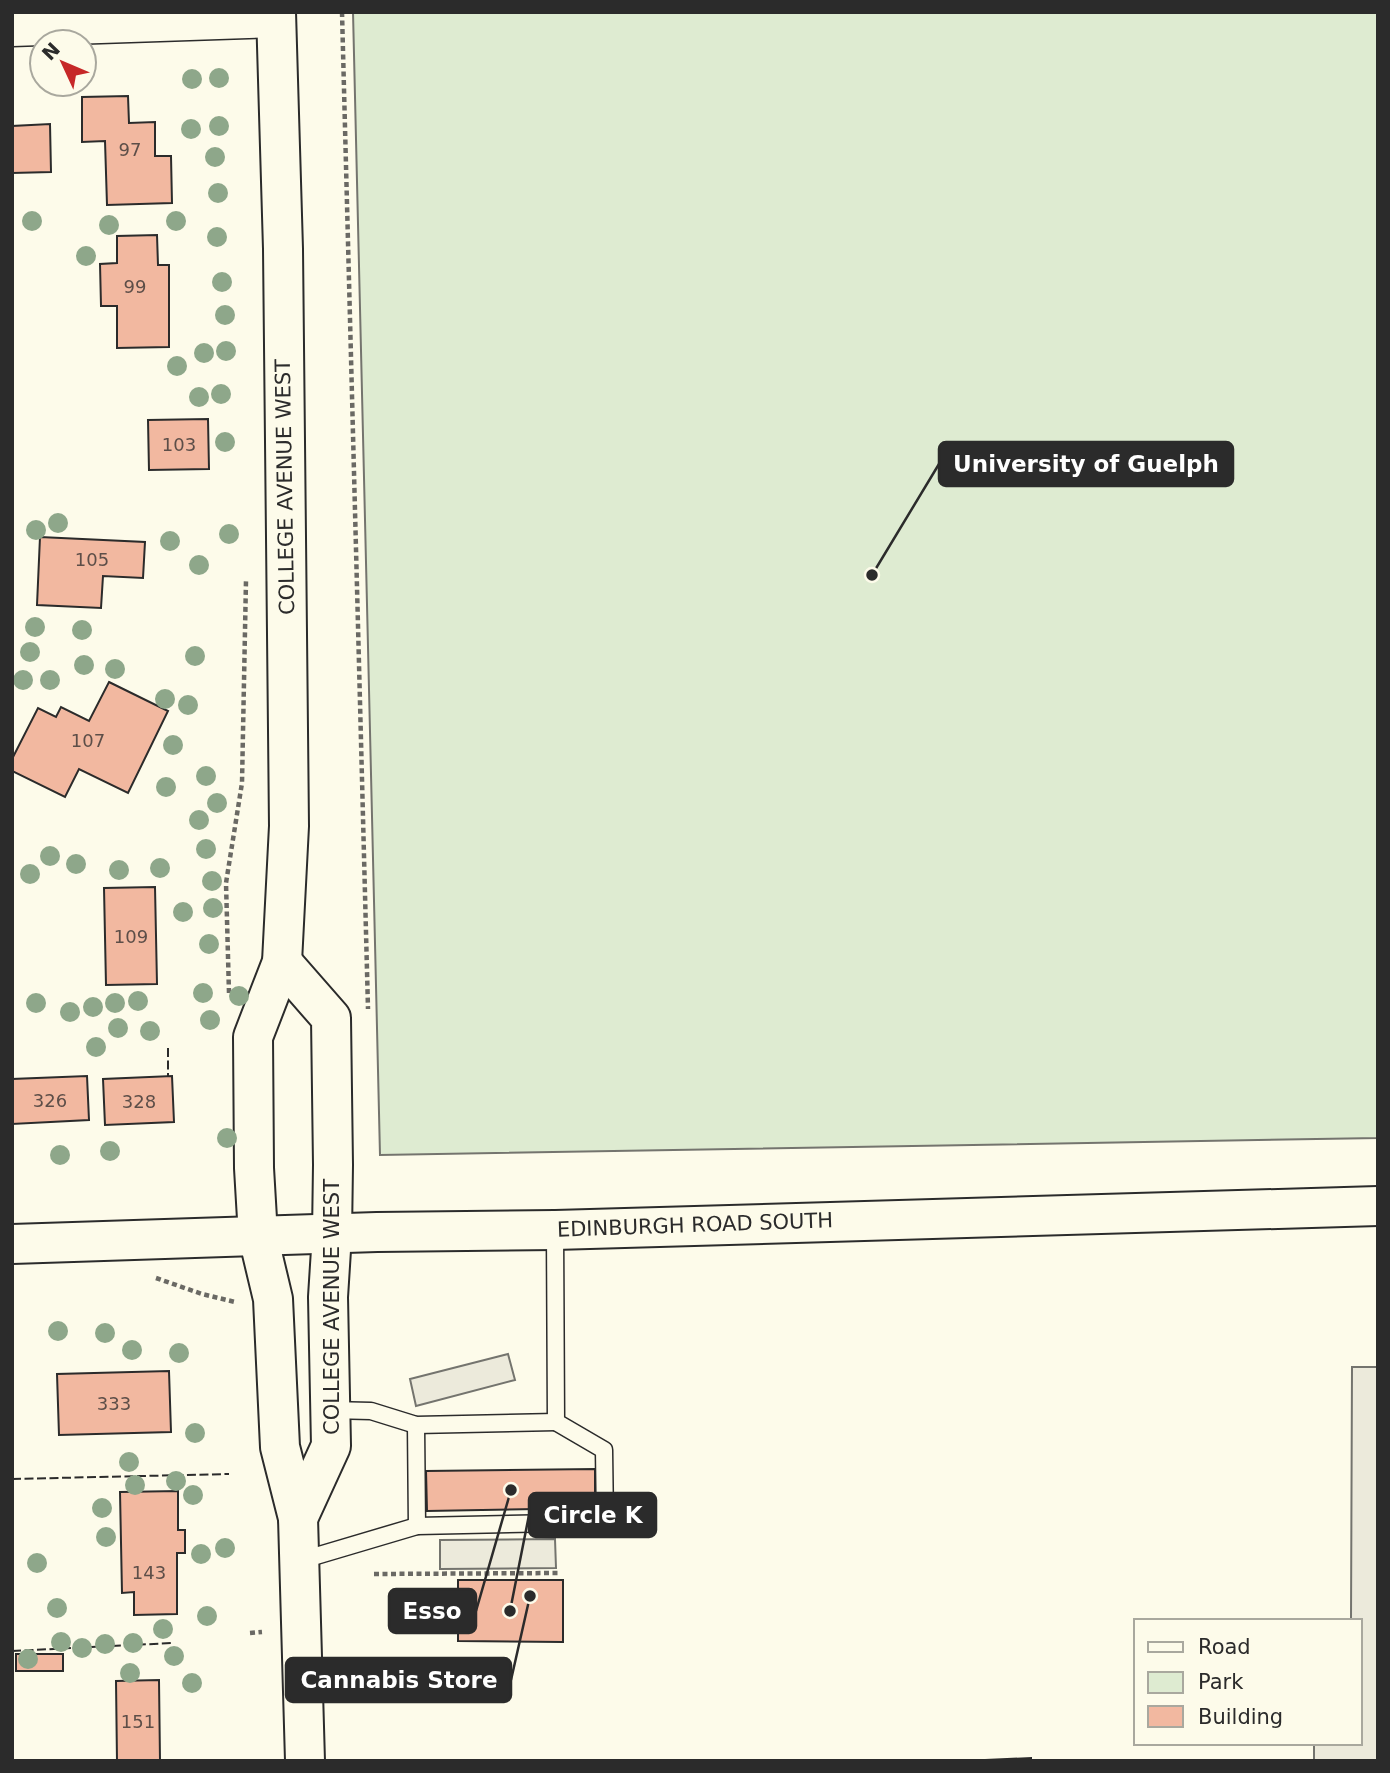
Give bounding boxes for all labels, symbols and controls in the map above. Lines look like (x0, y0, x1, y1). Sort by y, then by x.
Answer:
north arrow (28, 28, 98, 98)
text: N (37, 38, 64, 65)
house number: 97 (119, 139, 141, 160)
house number: 99 (124, 276, 146, 297)
street label: COLLEGE AVENUE WEST (271, 359, 299, 615)
house number: 103 (162, 434, 196, 455)
callout: University of Guelph (939, 442, 1233, 486)
text: University of Guelph (953, 451, 1219, 477)
house number: 105 (75, 549, 109, 570)
house number: 107 (71, 730, 105, 751)
house number: 109 (114, 926, 148, 947)
house number: 326 (33, 1090, 67, 1111)
house number: 328 (122, 1091, 156, 1112)
street label: COLLEGE AVENUE WEST (320, 1179, 344, 1435)
street label: EDINBURGH ROAD SOUTH (557, 1208, 833, 1242)
house number: 333 (97, 1393, 131, 1414)
callout: Circle K (529, 1493, 656, 1537)
text: Circle K (543, 1502, 644, 1528)
house number: 143 (132, 1562, 166, 1583)
callout: Esso (389, 1589, 476, 1633)
text: Esso (403, 1598, 461, 1624)
legend (1134, 1619, 1362, 1745)
text: Road (1198, 1635, 1251, 1659)
callout: Cannabis Store (286, 1658, 511, 1702)
text: Cannabis Store (300, 1667, 498, 1693)
text: Park (1198, 1670, 1244, 1694)
text: Building (1198, 1705, 1283, 1729)
house number: 151 (121, 1711, 155, 1732)

